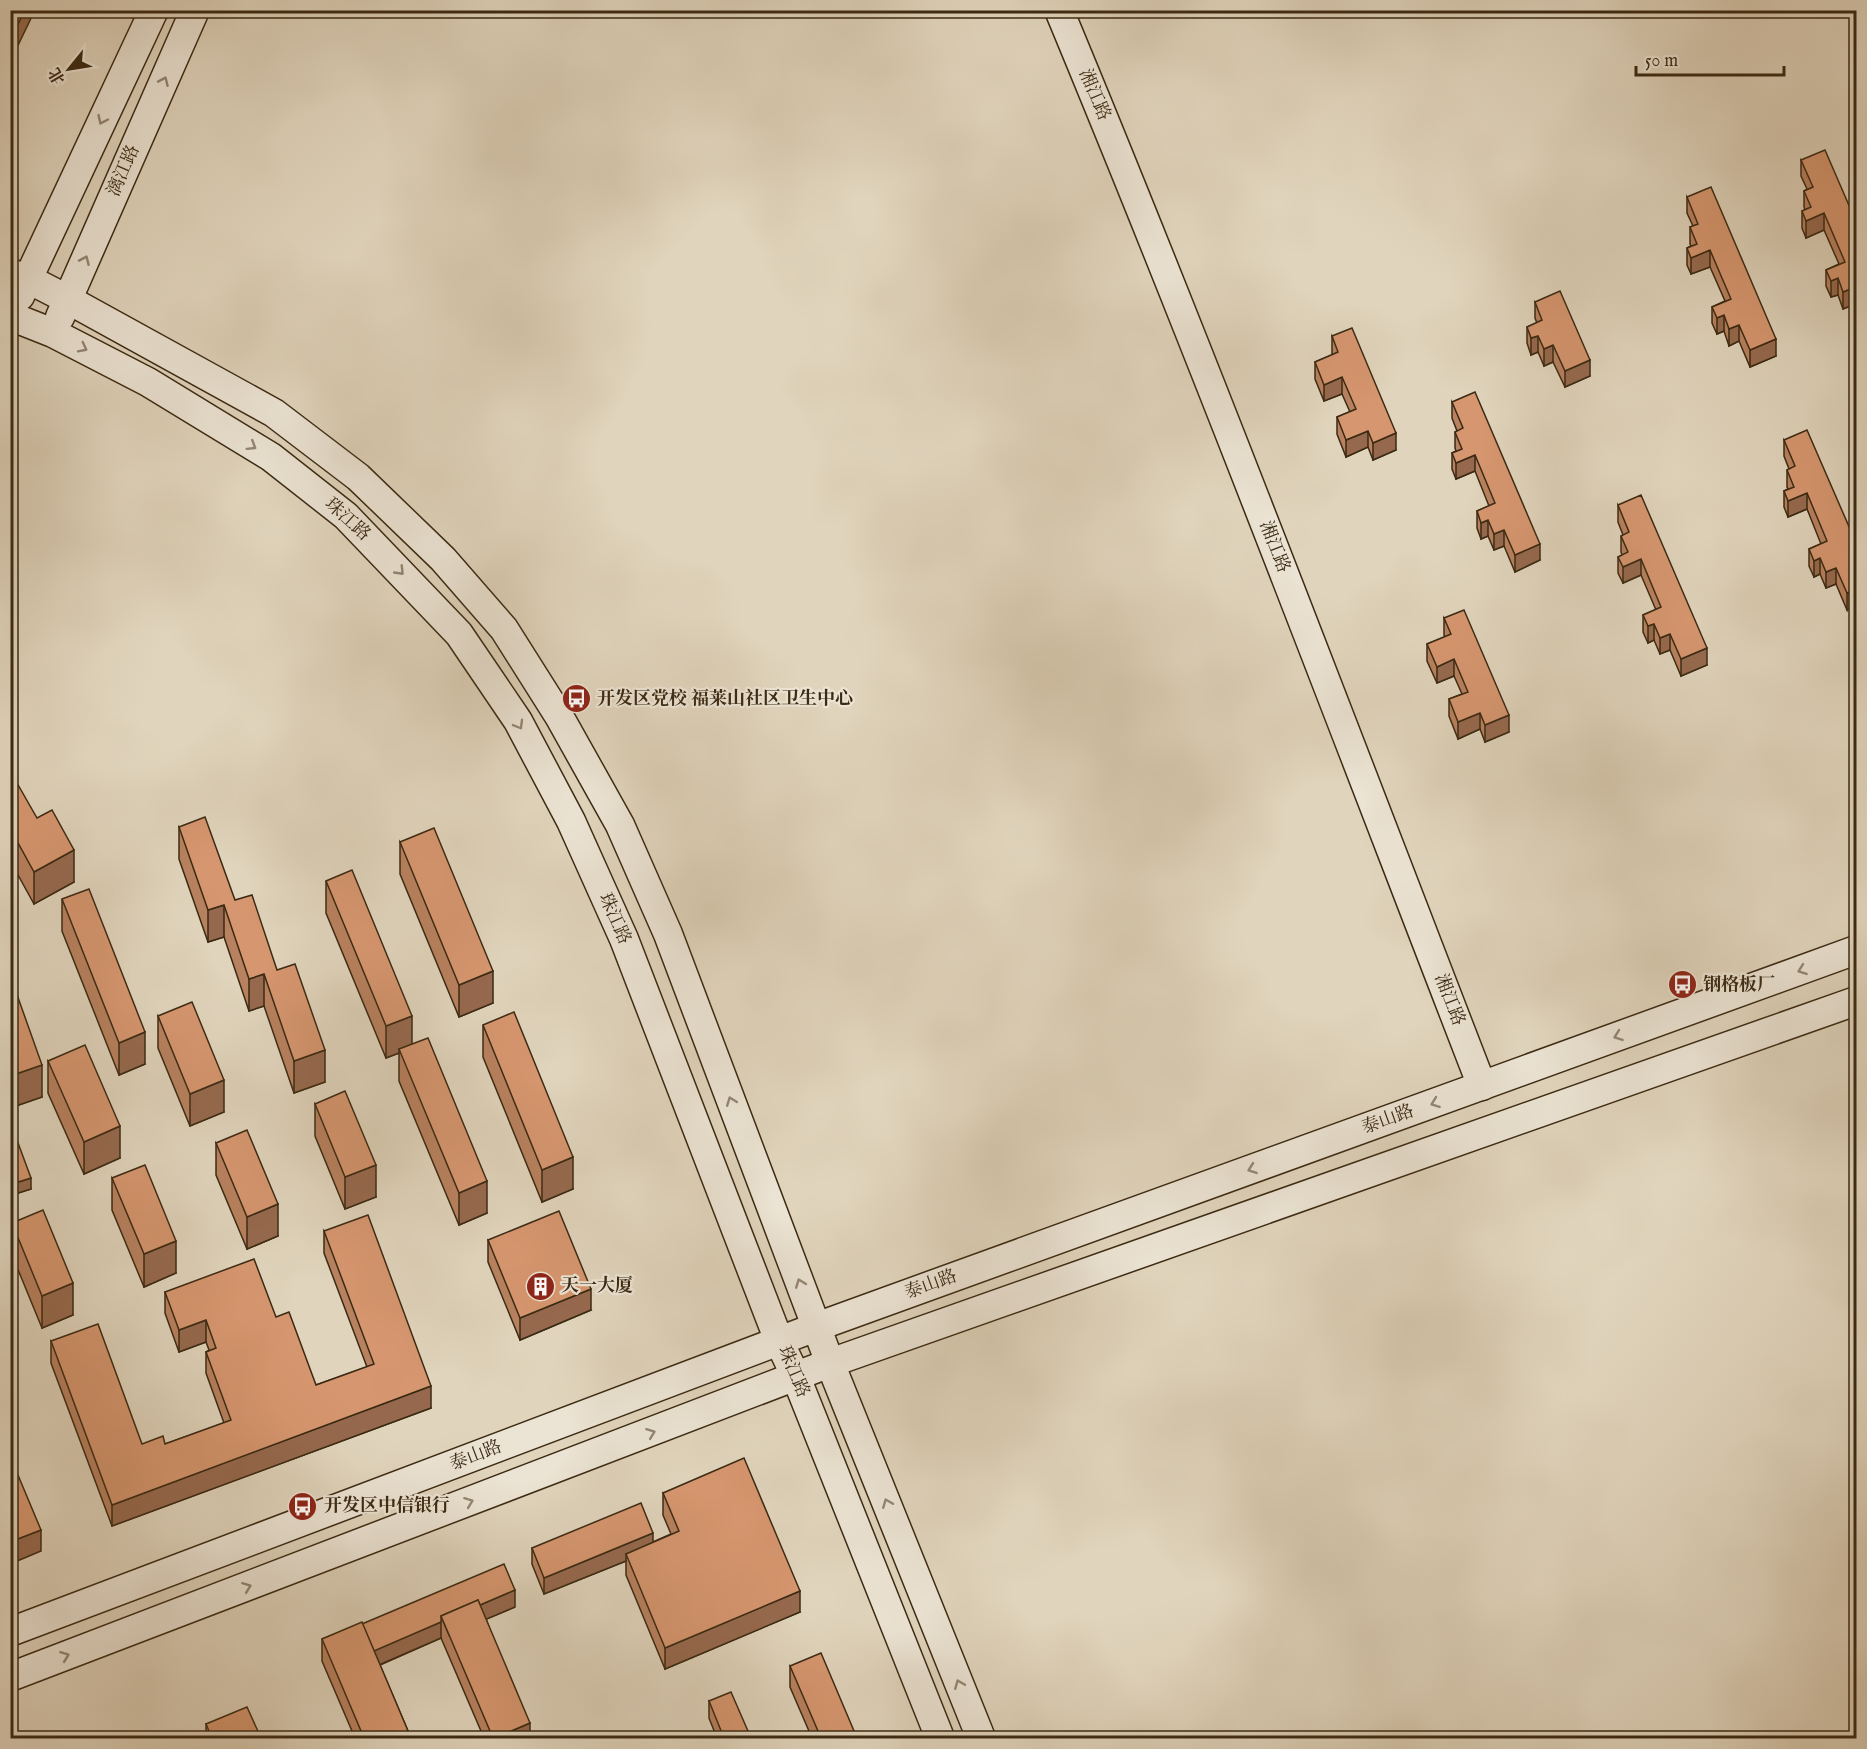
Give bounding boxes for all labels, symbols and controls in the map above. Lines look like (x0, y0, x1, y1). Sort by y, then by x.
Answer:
north arrow (39, 39, 99, 99)
scale bar (1636, 39, 1784, 77)
text: 50 m (1645, 50, 1678, 73)
text: 北 (45, 64, 70, 87)
street label: 湘江路 (1073, 66, 1115, 124)
one-way arrow (156, 77, 168, 88)
one-way arrow (98, 114, 110, 125)
street label: 漓江路 (103, 142, 145, 200)
one-way arrow (77, 255, 89, 266)
one-way arrow (77, 341, 87, 352)
one-way arrow (246, 438, 256, 450)
street label: 珠江路 (319, 493, 375, 547)
street label: 湘江路 (1254, 518, 1294, 576)
one-way arrow (393, 563, 404, 574)
bus stop icon: 开发区党校 福莱山社区卫生中心 (560, 683, 592, 715)
place label: 开发区党校 福莱山社区卫生中心 (597, 688, 853, 711)
one-way arrow (512, 719, 523, 729)
street label: 珠江路 (593, 890, 635, 948)
one-way arrow (1797, 962, 1807, 975)
bus stop icon: 钢格板厂 (1666, 969, 1698, 1001)
street label: 湘江路 (1429, 971, 1469, 1029)
place label: 钢格板厂 (1703, 974, 1775, 997)
one-way arrow (1613, 1029, 1624, 1042)
one-way arrow (1430, 1095, 1441, 1108)
one-way arrow (725, 1096, 738, 1106)
street label: 泰山路 (1359, 1100, 1417, 1140)
one-way arrow (1247, 1162, 1258, 1175)
street label: 泰山路 (902, 1265, 960, 1305)
building icon: 天一大厦 (524, 1270, 556, 1302)
place label: 天一大厦 (561, 1275, 633, 1298)
one-way arrow (794, 1278, 807, 1289)
street label: 珠江路 (772, 1343, 814, 1401)
one-way arrow (645, 1427, 656, 1440)
street label: 泰山路 (447, 1436, 505, 1476)
bus stop icon: 开发区中信银行 (287, 1490, 319, 1522)
place label: 开发区中信银行 (324, 1495, 450, 1518)
one-way arrow (463, 1497, 474, 1509)
one-way arrow (882, 1499, 894, 1510)
one-way arrow (242, 1581, 252, 1594)
one-way arrow (59, 1651, 70, 1663)
one-way arrow (954, 1679, 967, 1690)

